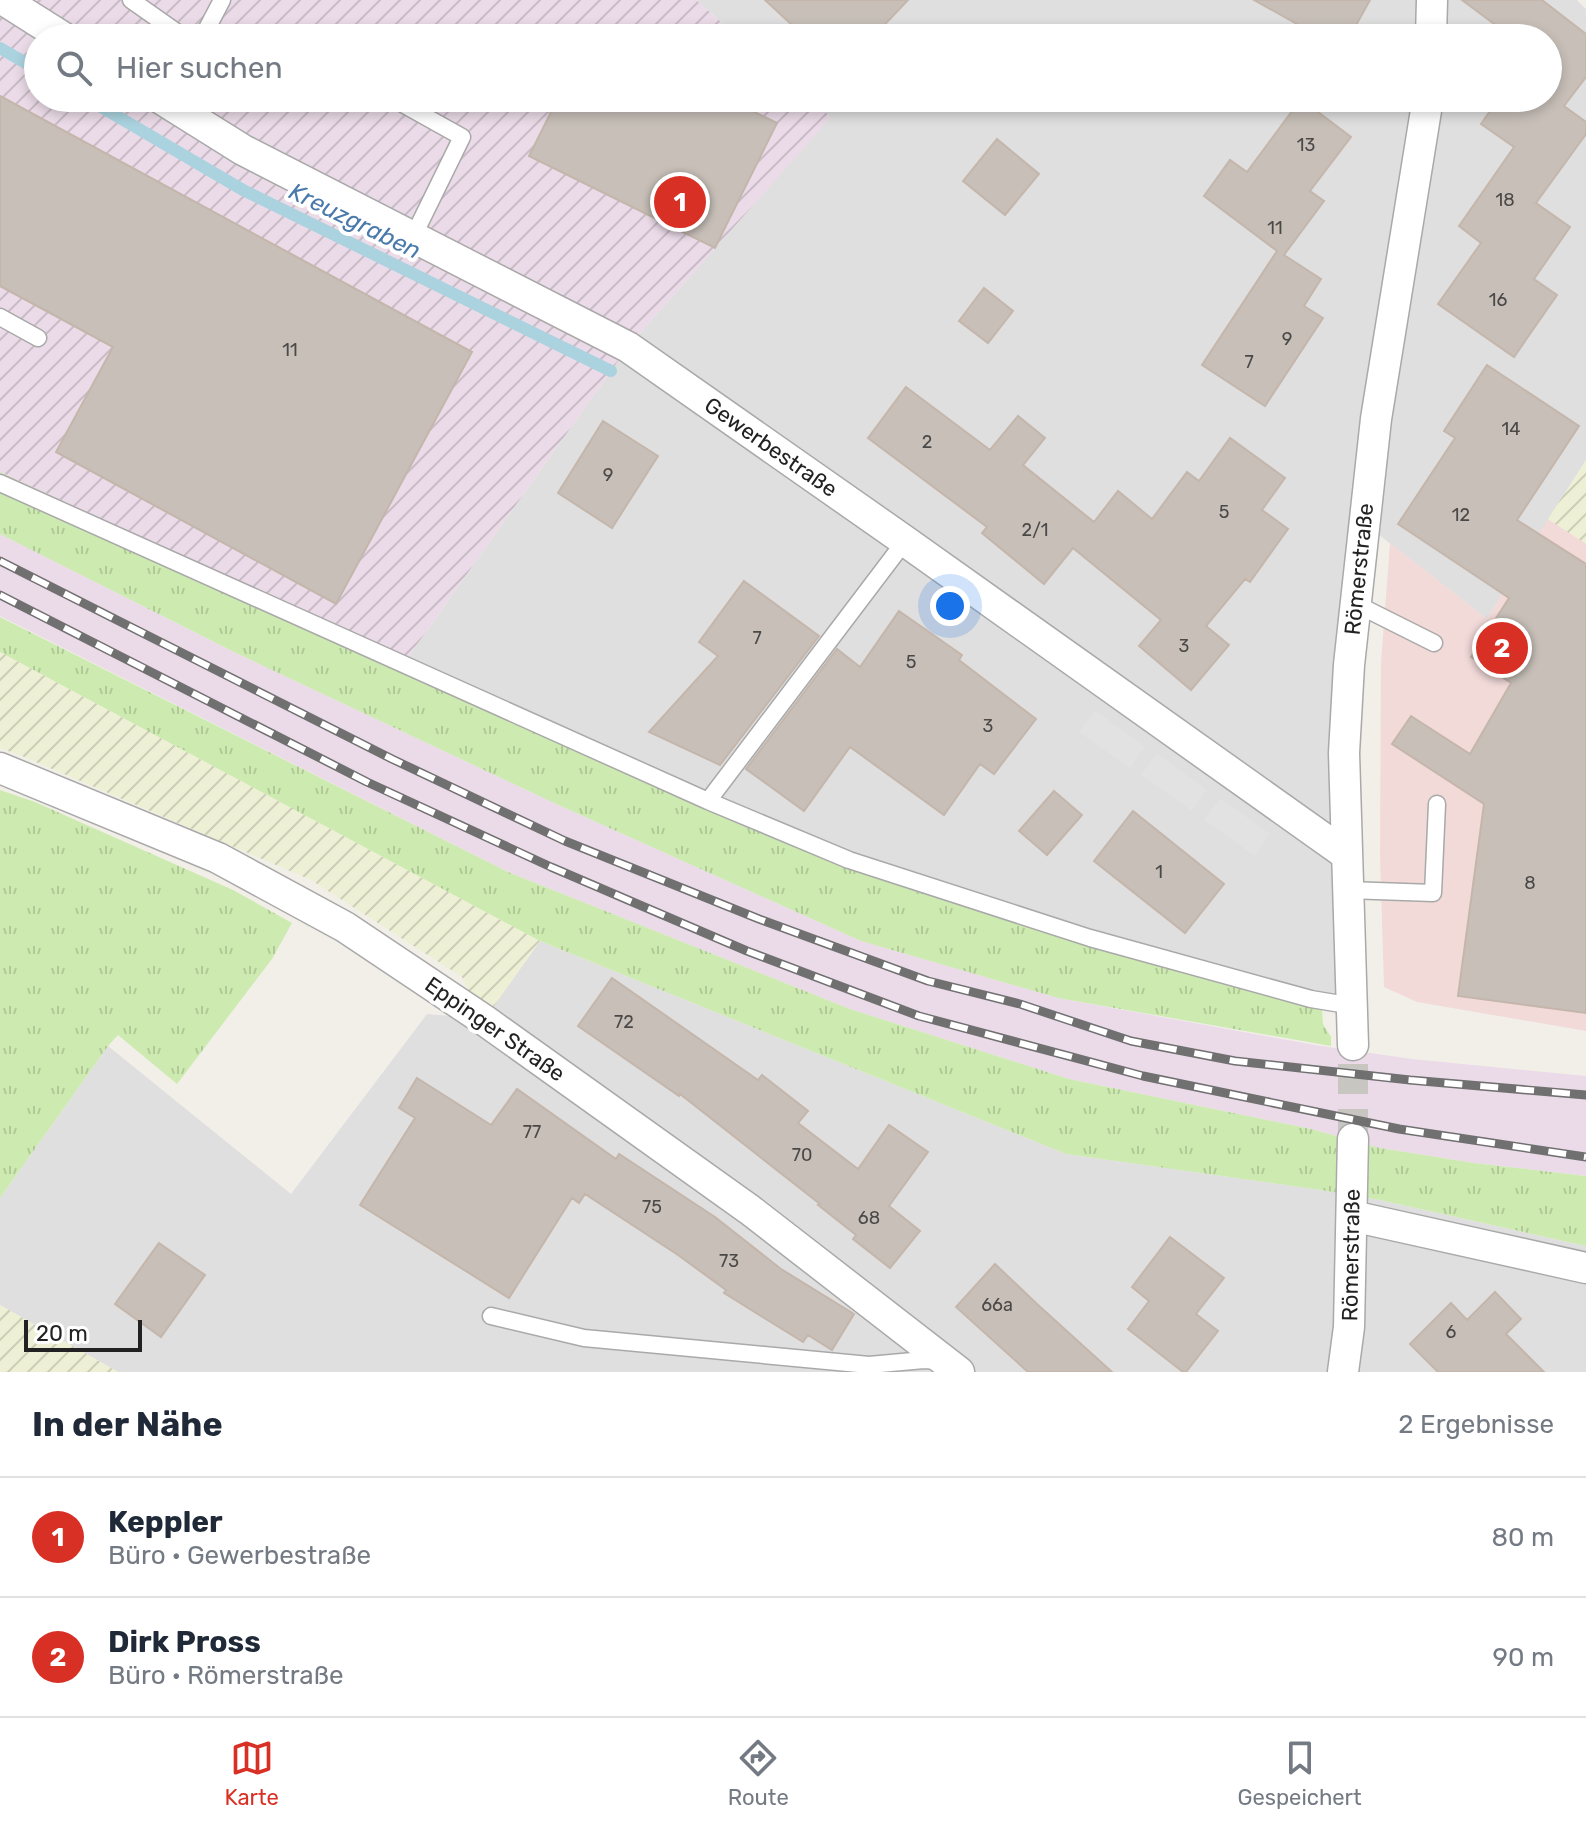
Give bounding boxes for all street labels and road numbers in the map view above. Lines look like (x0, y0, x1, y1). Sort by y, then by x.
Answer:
street label: Gewerbestraße (699, 391, 843, 503)
street label: Römerstraße (1339, 502, 1379, 636)
street label: Eppinger Straße (420, 971, 570, 1087)
street label: Römerstraße (1336, 1188, 1366, 1322)

